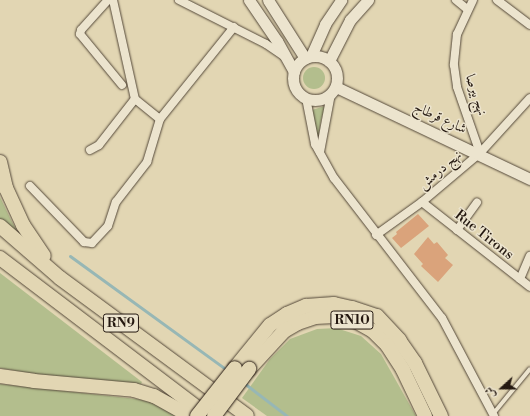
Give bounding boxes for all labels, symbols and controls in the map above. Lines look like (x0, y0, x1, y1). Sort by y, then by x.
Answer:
street label: نهج بيرصا (461, 72, 491, 118)
street label: شارع قرطاج (411, 98, 469, 138)
street label: نهج درمش (415, 147, 465, 193)
street label: Rue Tirons (451, 207, 517, 263)
road number: RN10 (330, 309, 374, 331)
road number: RN9 (102, 312, 140, 334)
north arrow (482, 368, 522, 408)
text: ش (482, 385, 499, 400)

